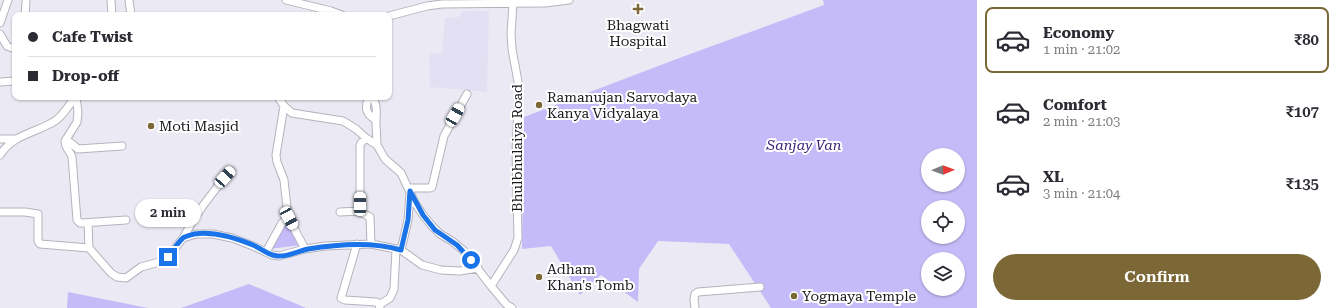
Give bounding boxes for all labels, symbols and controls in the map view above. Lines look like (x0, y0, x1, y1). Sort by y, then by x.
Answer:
marker: Bhagwati Hospital (632, 3, 644, 15)
place label: Bhagwati Hospital (607, 17, 670, 49)
icon: car (995, 22, 1031, 58)
text: Economy (1043, 24, 1114, 42)
text: Cafe Twist (52, 28, 133, 46)
text: ₹80 (1294, 31, 1319, 49)
text: 1 min · 21:02 (1043, 42, 1120, 57)
text: Drop-off (52, 67, 119, 85)
street label: Bhulbhulaiya Road (509, 84, 525, 212)
place label: Ramanujan Sarvodaya Kanya Vidyalaya (547, 89, 697, 121)
icon: car (995, 94, 1031, 130)
text: Comfort (1043, 96, 1107, 114)
marker: Ramanujan Sarvodaya Kanya Vidyalaya (534, 100, 544, 110)
car (444, 102, 466, 128)
text: ₹107 (1285, 103, 1319, 121)
text: 2 min · 21:03 (1043, 114, 1120, 129)
place label: Moti Masjid (159, 118, 239, 134)
marker: Moti Masjid (146, 121, 156, 131)
park label: Sanjay Van (766, 137, 842, 153)
north arrow (921, 148, 965, 192)
map controls (921, 148, 965, 296)
car (213, 164, 237, 190)
icon: car (995, 166, 1031, 202)
text: XL (1043, 168, 1064, 186)
text: ₹135 (1285, 175, 1319, 193)
text: 3 min · 21:04 (1043, 186, 1120, 201)
car (354, 192, 366, 216)
callout: 2 min (135, 199, 201, 227)
button: locate (921, 200, 965, 244)
text: 2 min (150, 205, 186, 220)
car (278, 205, 300, 231)
route end (159, 248, 177, 266)
route start (462, 251, 480, 269)
button: layers (921, 252, 965, 296)
button: Confirm (993, 254, 1321, 300)
place label: Adham Khan's Tomb (547, 261, 634, 293)
marker: Adham Khan's Tomb (534, 272, 544, 282)
place label: Yogmaya Temple (802, 288, 917, 304)
marker: Yogmaya Temple (789, 291, 799, 301)

